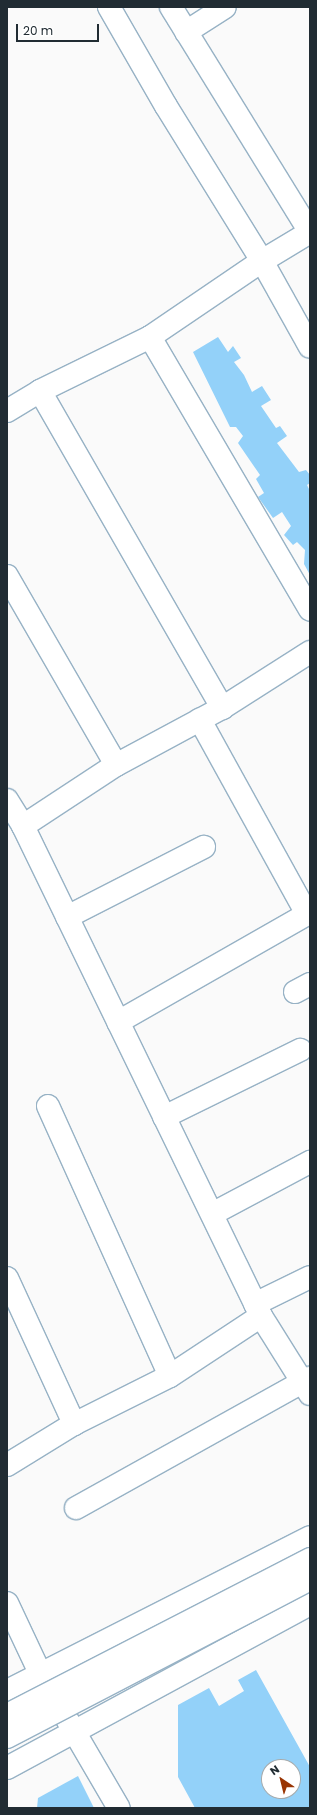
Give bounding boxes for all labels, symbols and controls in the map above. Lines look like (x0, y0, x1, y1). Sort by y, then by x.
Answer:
scale bar (18, 16, 101, 42)
text: 20 m (23, 22, 53, 39)
north arrow (261, 1759, 301, 1799)
text: N (267, 1761, 283, 1779)

